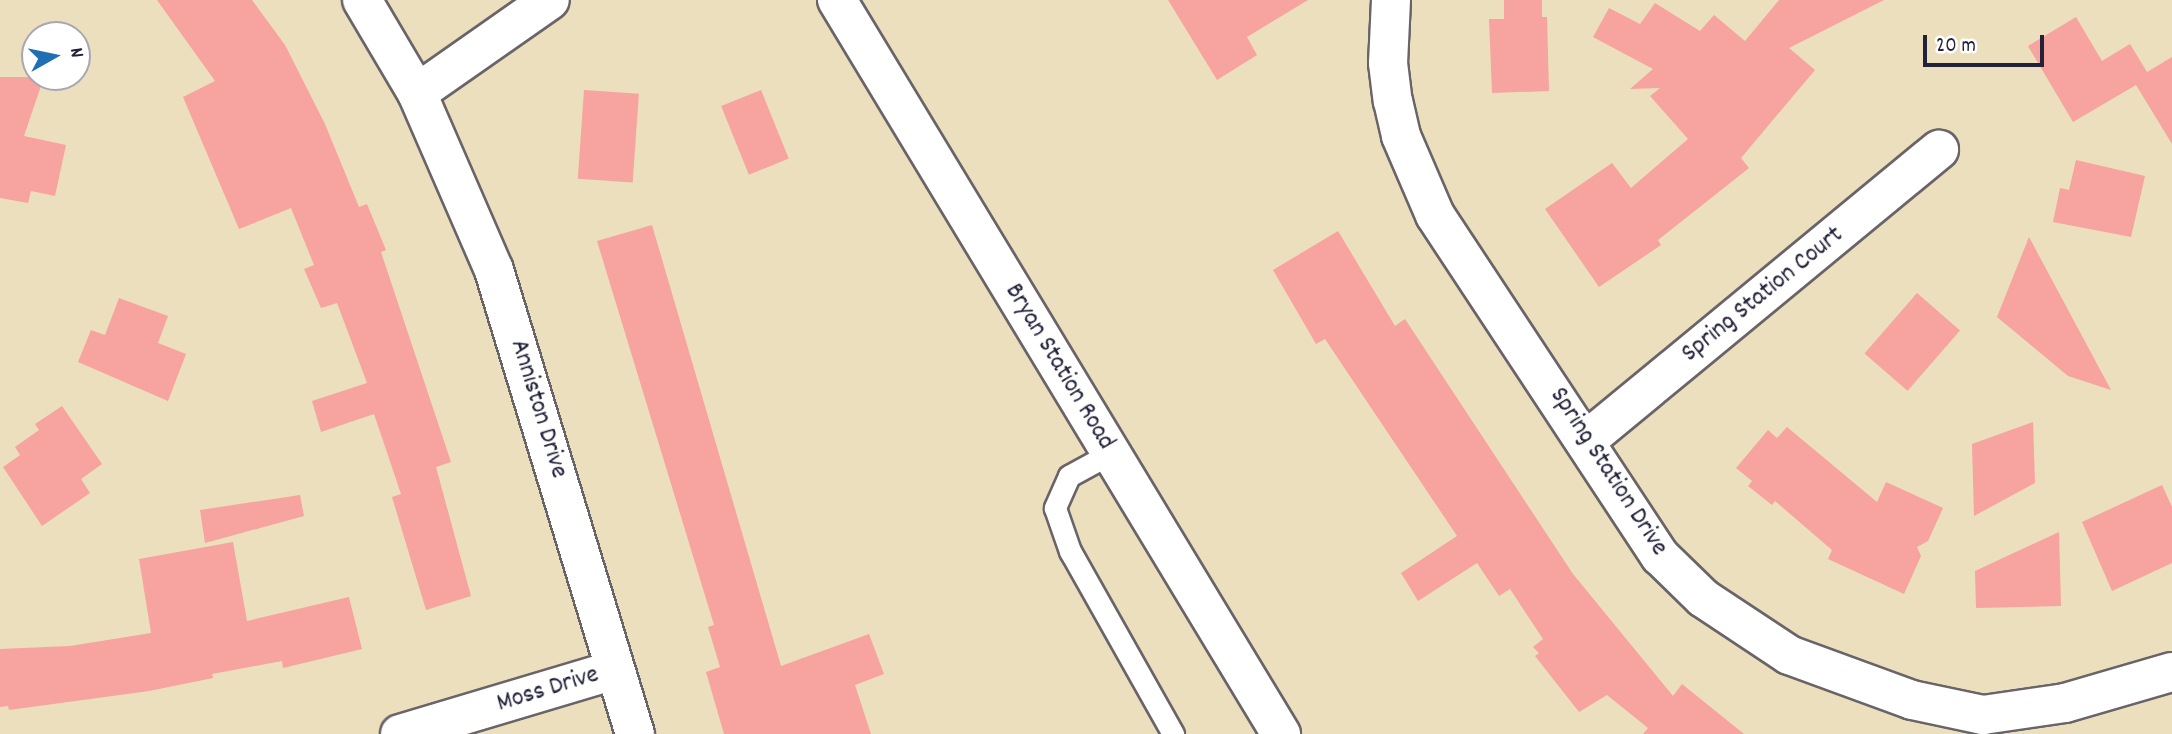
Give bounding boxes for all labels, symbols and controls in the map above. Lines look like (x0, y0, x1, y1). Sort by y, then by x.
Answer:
north arrow (21, 21, 91, 91)
scale bar (1927, 21, 2048, 65)
text: 20 m (1936, 32, 1976, 62)
text: N (61, 46, 89, 60)
street label: Spring Station Court (1676, 220, 1850, 370)
street label: Bryan Station Road (997, 278, 1121, 456)
street label: Anniston Drive (502, 336, 574, 482)
street label: Spring Station Drive (1542, 382, 1674, 562)
street label: Moss Drive (493, 660, 603, 720)

